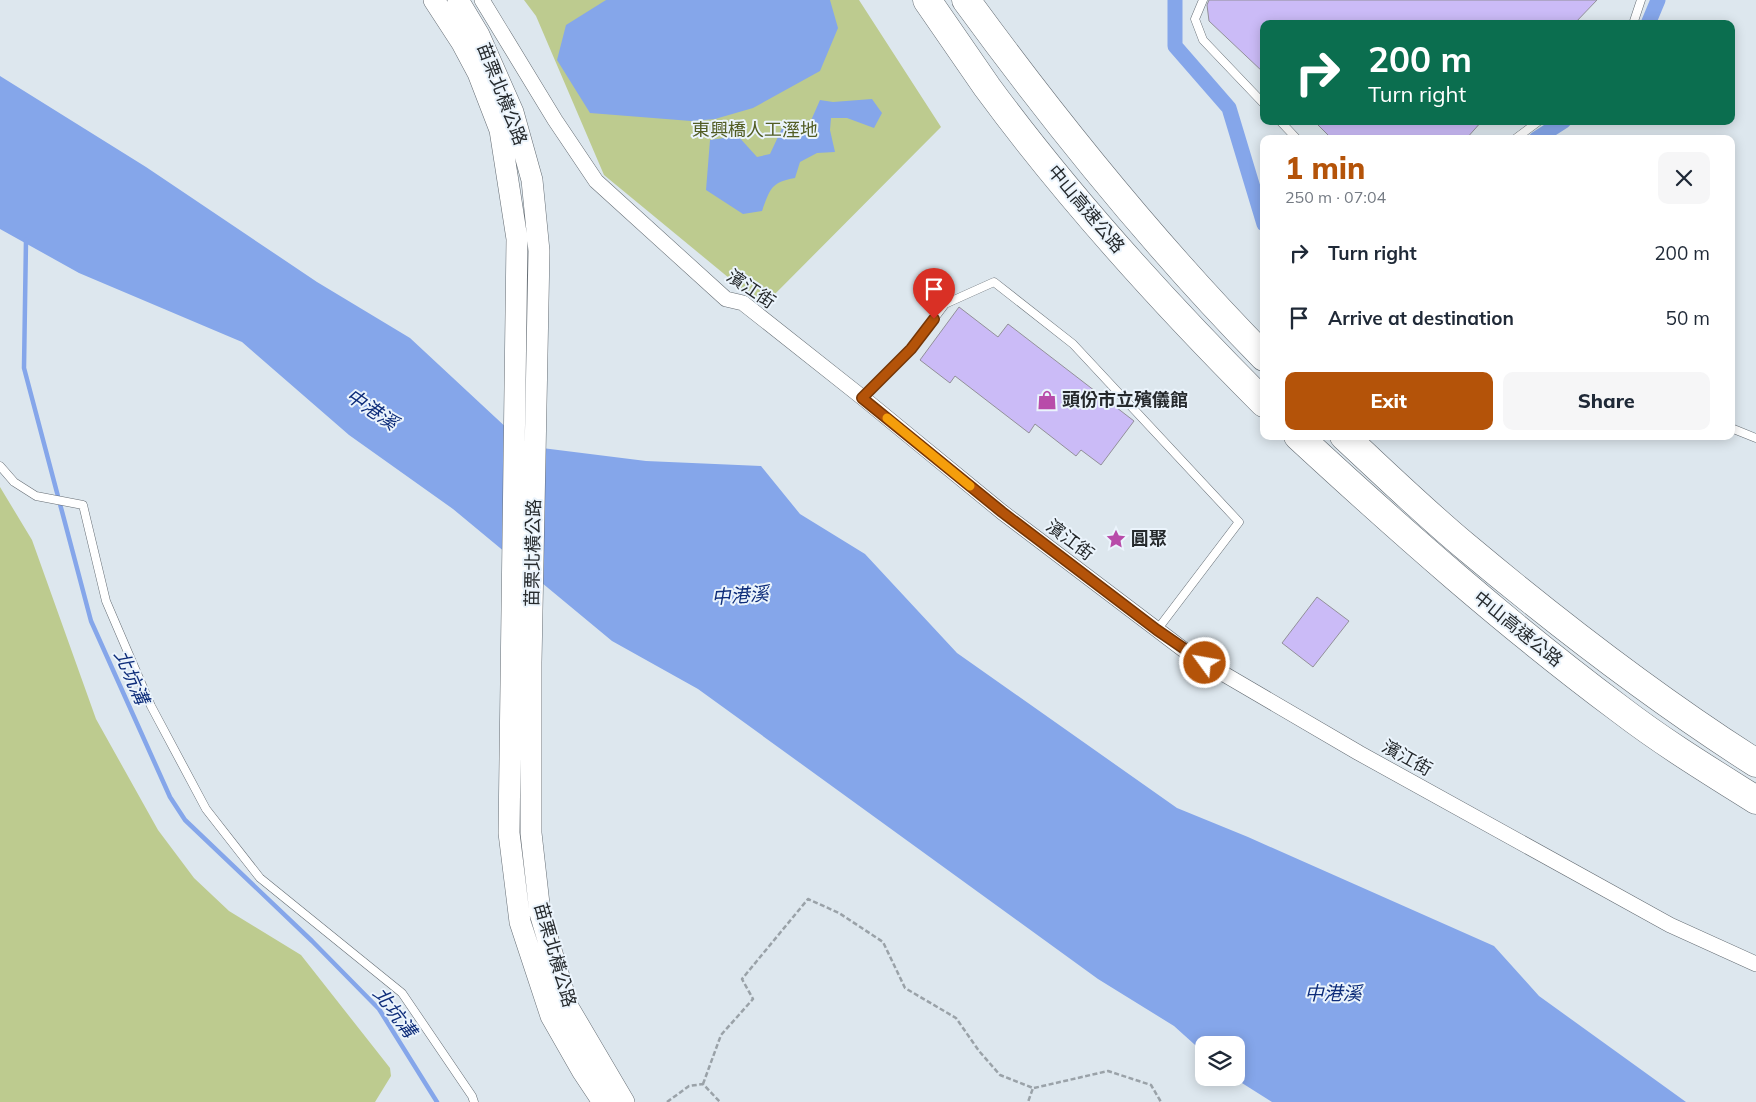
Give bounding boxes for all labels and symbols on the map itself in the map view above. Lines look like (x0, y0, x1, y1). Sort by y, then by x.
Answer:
street label: 苗栗北橫公路 (472, 39, 533, 148)
park label: 東興橋人工溼地 (692, 118, 818, 141)
street label: 中山高速公路 (1043, 160, 1130, 257)
street label: 濱江街 (722, 264, 780, 313)
pin (913, 268, 955, 319)
water label: 中港溪 (342, 383, 405, 437)
place label: 頭份市立殯儀館 (1062, 388, 1188, 411)
shop icon: 頭份市立殯儀館 (1036, 389, 1058, 411)
street label: 苗栗北橫公路 (520, 499, 545, 607)
street label: 濱江街 (1042, 514, 1099, 565)
place label: 圓聚 (1131, 527, 1167, 550)
place icon: 圓聚 (1105, 528, 1127, 550)
water label: 中港溪 (711, 581, 772, 609)
street label: 中山高速公路 (1469, 586, 1568, 672)
position arrow (1178, 636, 1230, 688)
water label: 北坑溝 (109, 646, 156, 711)
street label: 濱江街 (1378, 734, 1436, 781)
street label: 苗栗北橫公路 (530, 900, 581, 1010)
water label: 中港溪 (1304, 981, 1364, 1005)
water label: 北坑溝 (368, 982, 424, 1044)

